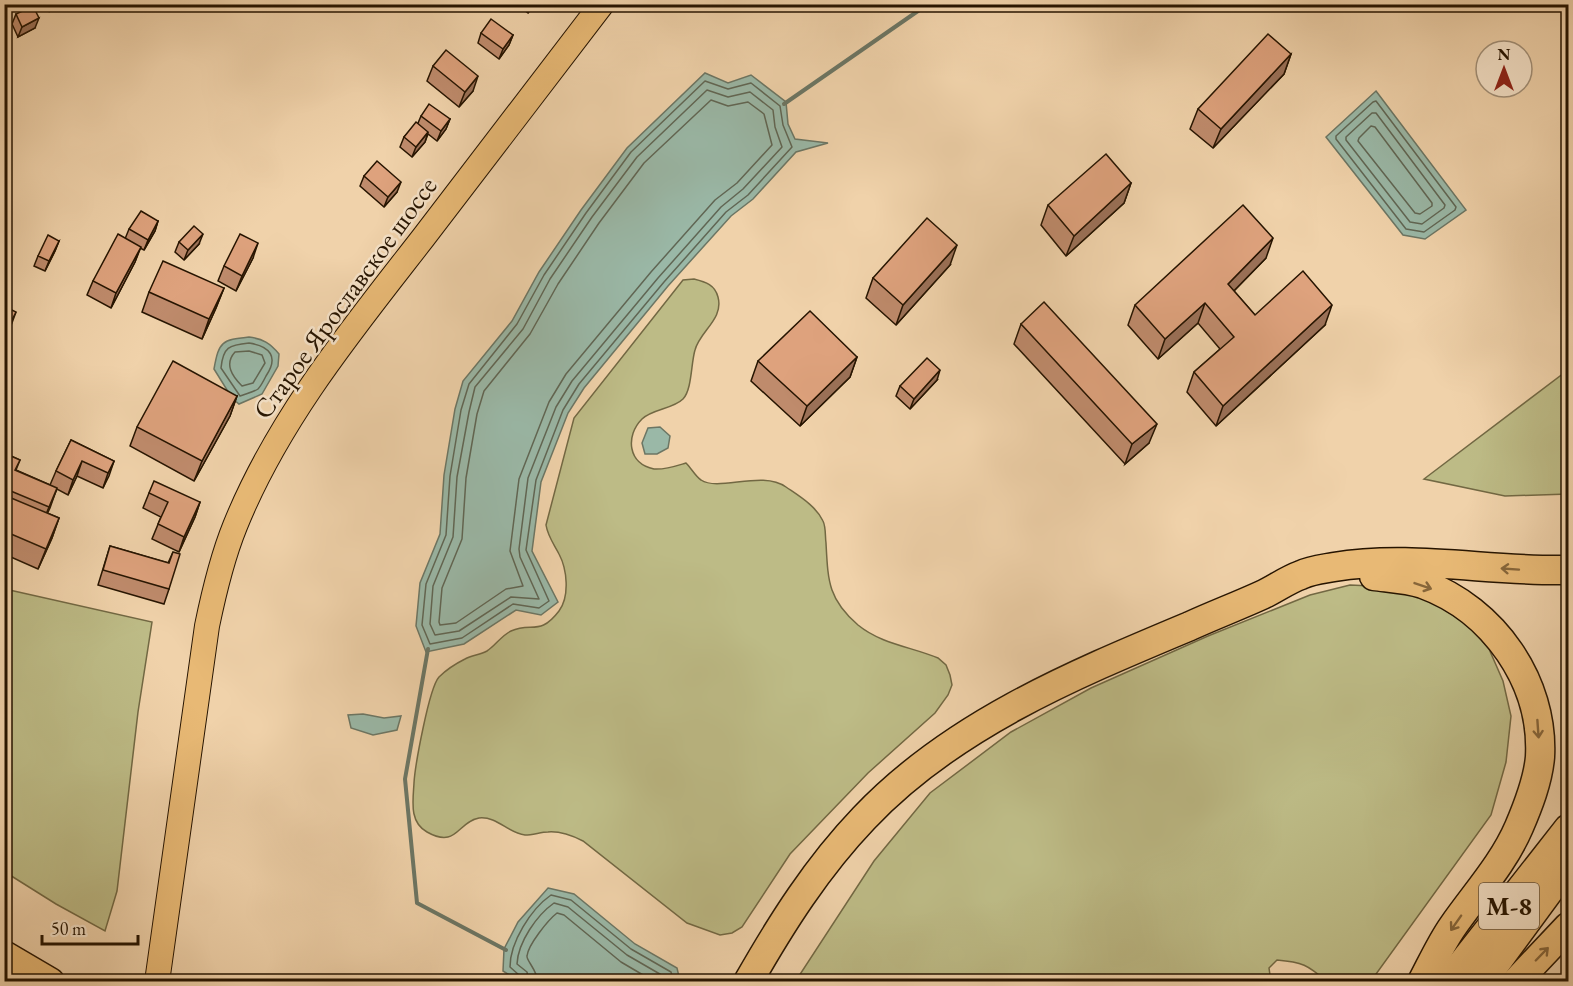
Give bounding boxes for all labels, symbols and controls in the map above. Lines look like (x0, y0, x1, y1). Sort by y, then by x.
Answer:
north arrow (1474, 39, 1534, 99)
text: N (1498, 44, 1511, 65)
street label: Старое Ярославское шоссе (245, 170, 444, 426)
one-way arrow (1501, 563, 1521, 574)
one-way arrow (1413, 581, 1432, 592)
one-way arrow (1532, 719, 1543, 739)
road number: М-8 (1479, 883, 1539, 929)
scale bar (42, 908, 138, 946)
one-way arrow (1450, 914, 1462, 930)
text: 50 m (51, 917, 86, 940)
one-way arrow (1535, 947, 1549, 962)

